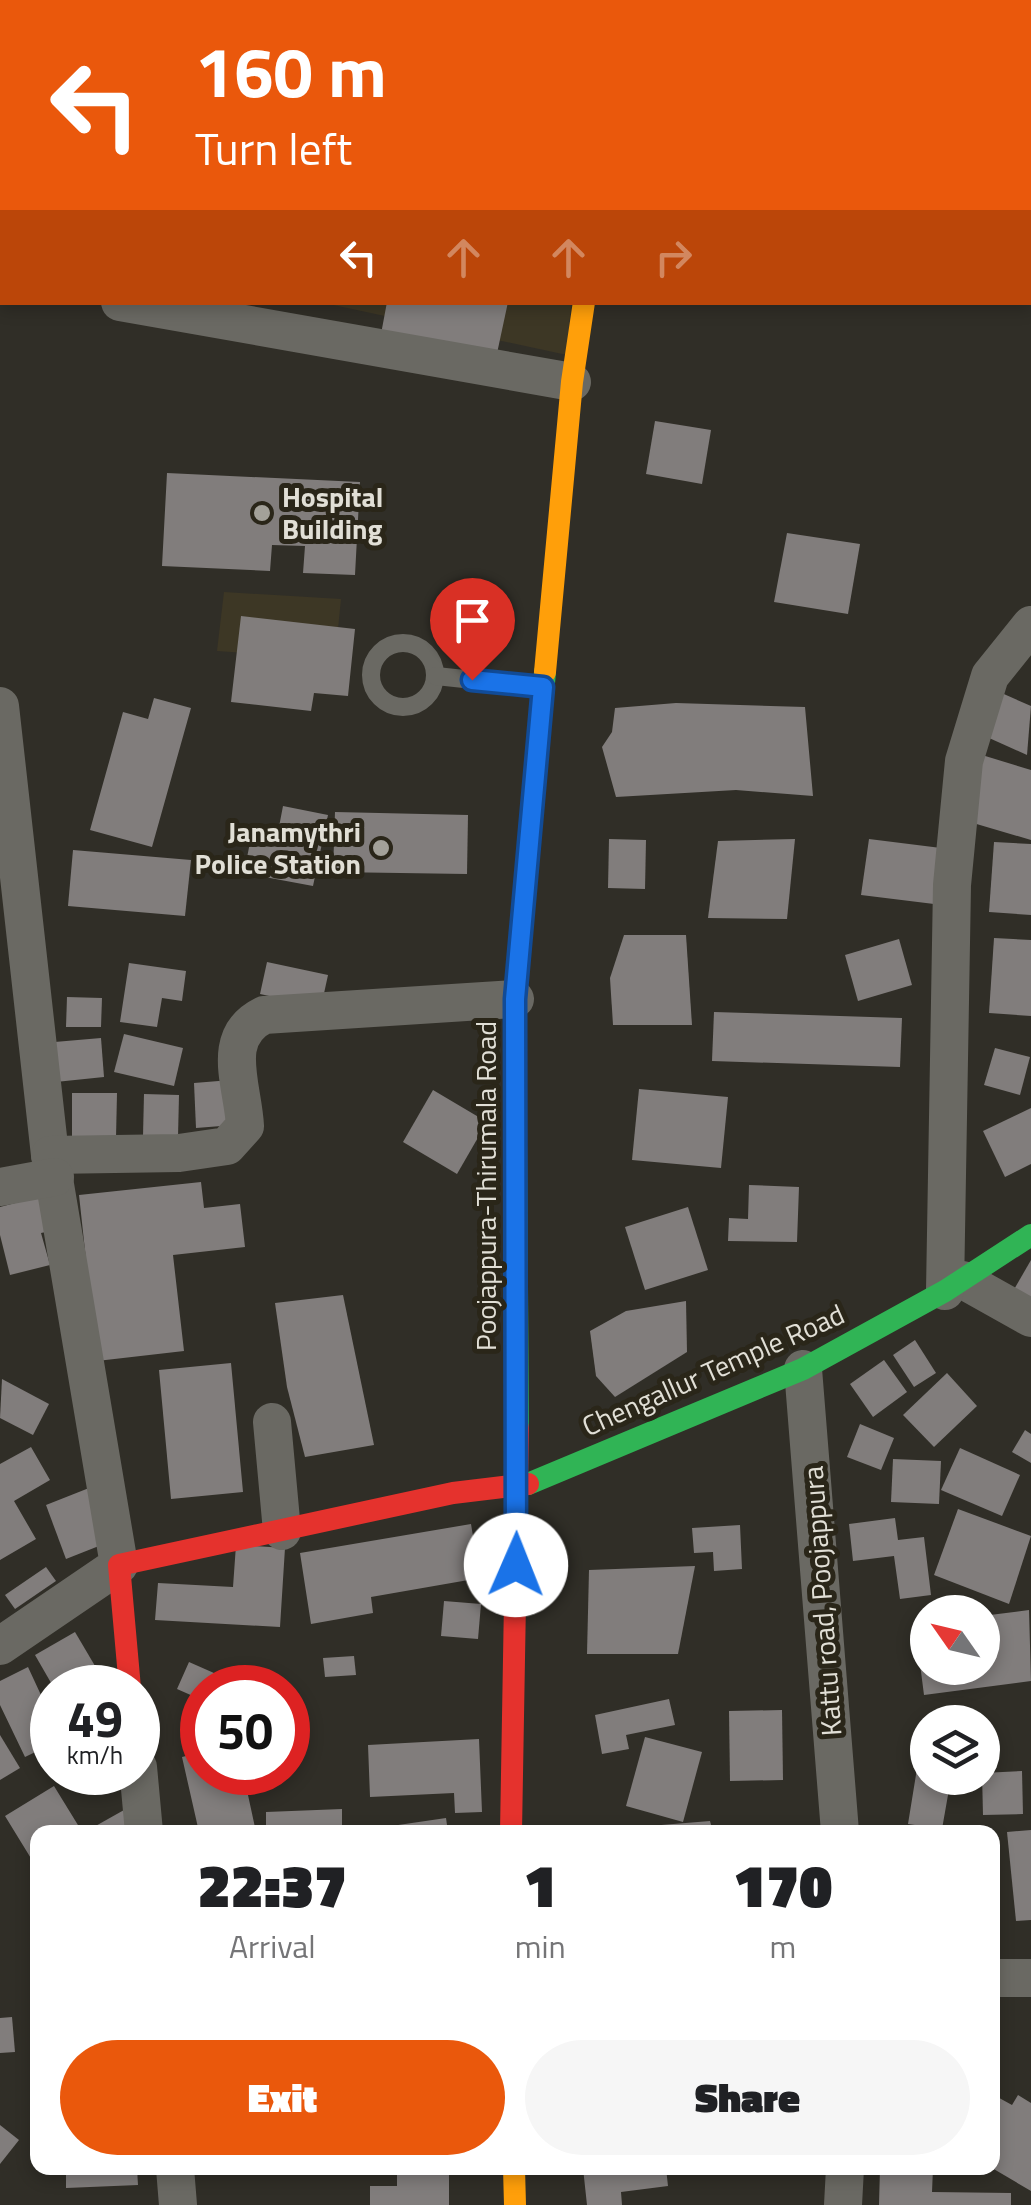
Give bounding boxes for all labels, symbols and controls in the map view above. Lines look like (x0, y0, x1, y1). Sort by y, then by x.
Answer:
text: 160 m (195, 18, 387, 124)
icon: left (30, 40, 160, 170)
text: Turn left (195, 114, 352, 182)
icon: left (331, 230, 386, 285)
icon: ahead (436, 230, 491, 285)
icon: ahead (541, 230, 596, 285)
icon: right (646, 230, 701, 285)
place label: Hospital Building (282, 475, 383, 550)
marker: Hospital Building (251, 502, 273, 524)
pin (430, 578, 515, 681)
icon: arrive (445, 593, 500, 648)
place label: Janamythri Police Station (195, 810, 361, 885)
marker: Janamythri Police Station (370, 837, 392, 859)
street label: Poojappura-Thirumala Road (464, 1021, 507, 1351)
street label: Chengallur Temple Road (575, 1292, 851, 1447)
street label: Kattu road, Poojappura (791, 1465, 852, 1737)
position arrow (464, 1513, 568, 1617)
north arrow (910, 1595, 1000, 1685)
map controls (910, 1595, 1000, 1795)
speed limit sign: 50 (180, 1665, 310, 1795)
text: 49 (67, 1680, 123, 1756)
button: layers (910, 1705, 1000, 1795)
text: km/h (67, 1736, 123, 1774)
text: 22:37 (198, 1839, 347, 1930)
text: 1 (524, 1839, 557, 1930)
text: 170 (733, 1839, 832, 1930)
text: Arrival (229, 1922, 316, 1970)
text: min (515, 1922, 566, 1970)
text: m (769, 1922, 796, 1970)
button: Exit (60, 2040, 505, 2155)
button: Share (525, 2040, 970, 2155)

